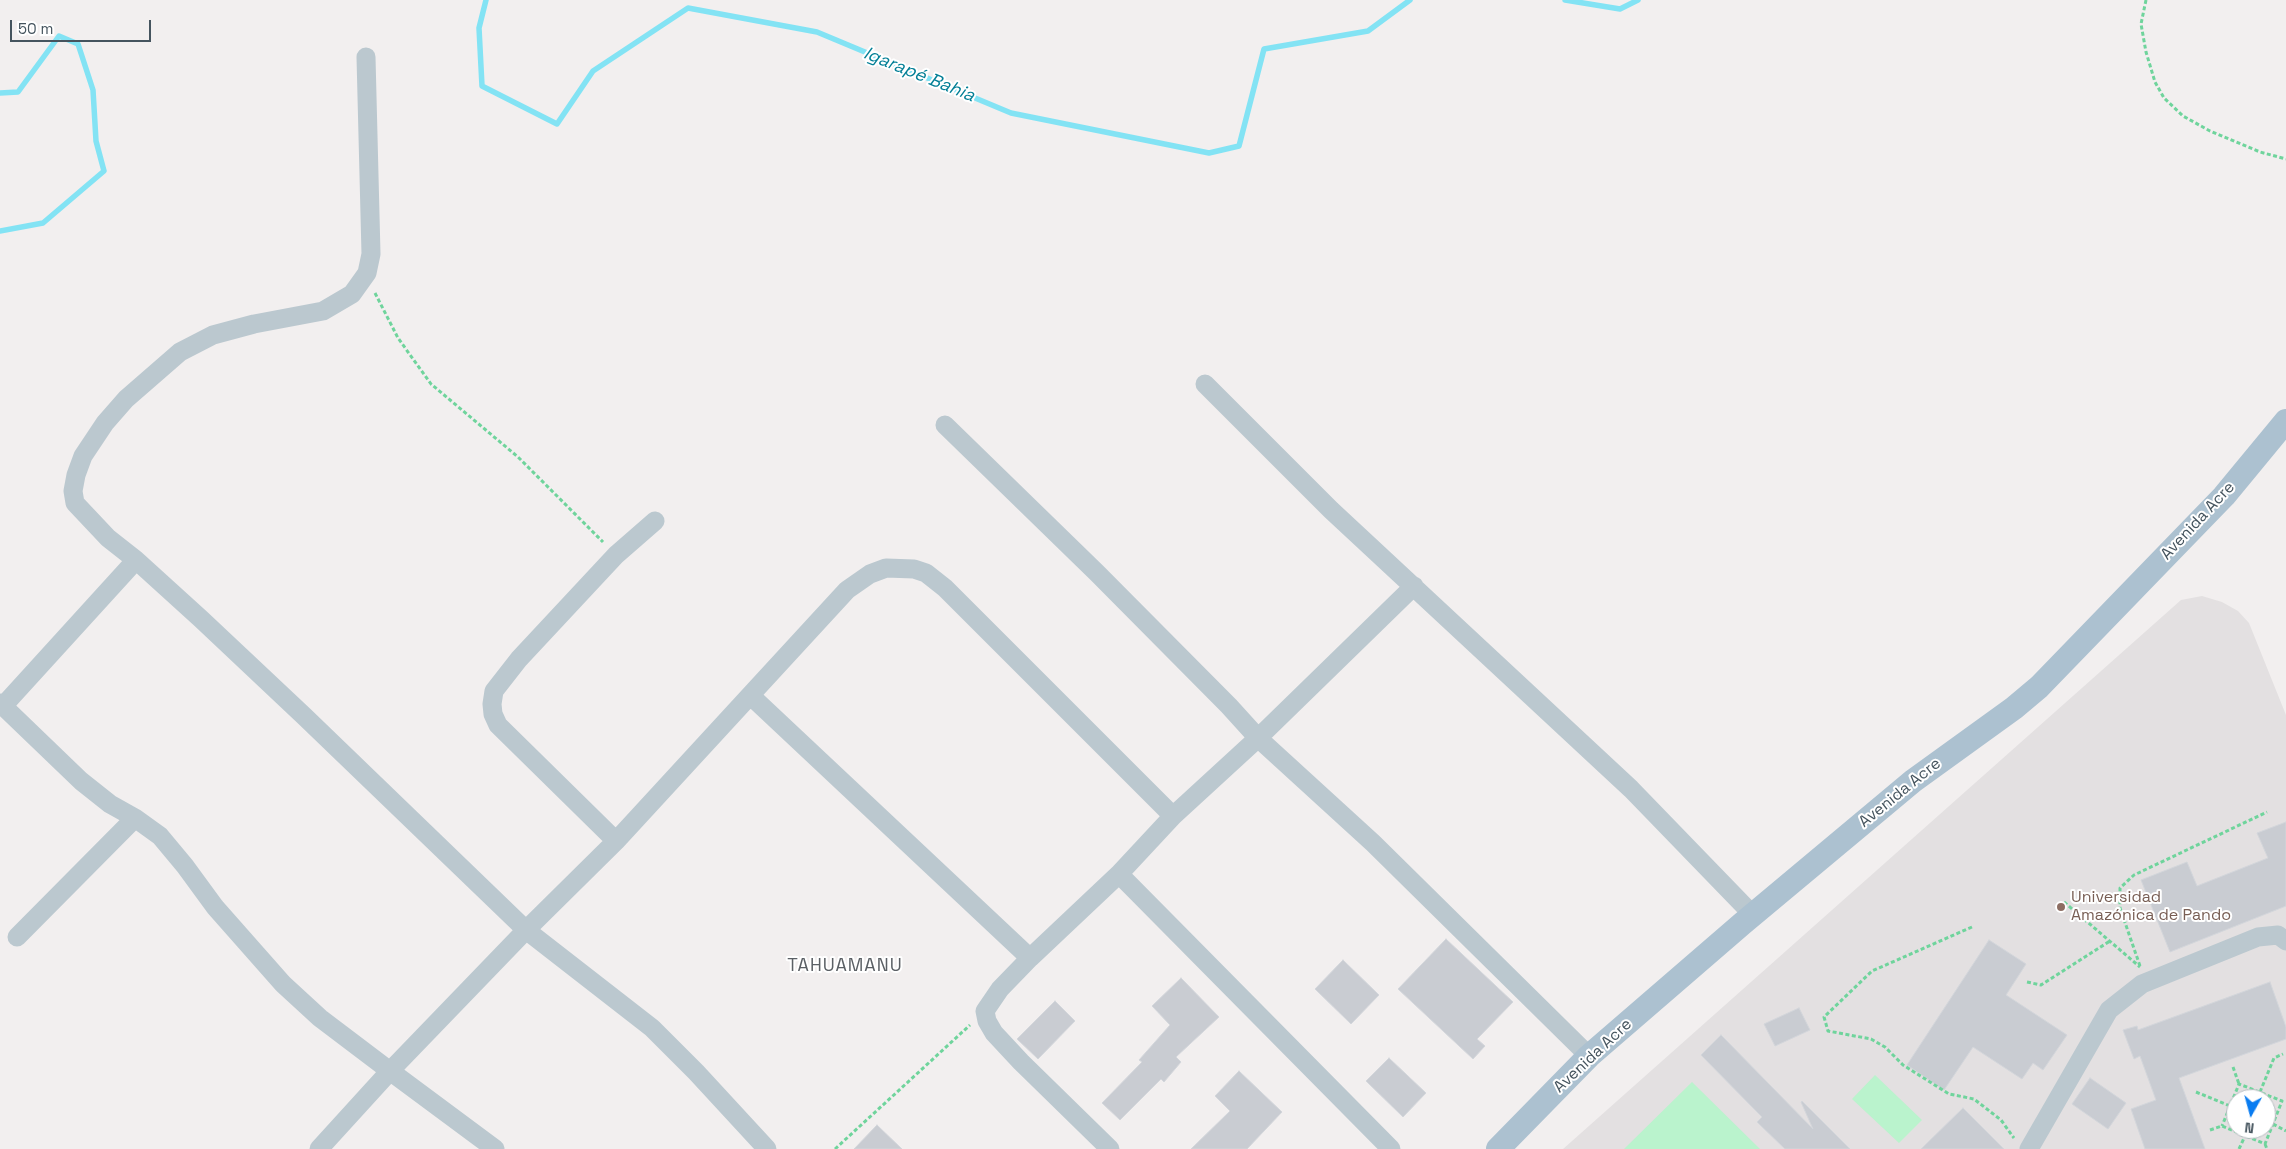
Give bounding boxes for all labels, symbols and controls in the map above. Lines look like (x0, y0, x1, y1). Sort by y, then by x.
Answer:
scale bar (12, 10, 154, 42)
text: 50 m (18, 19, 53, 38)
water label: Igarapé Bahia (860, 43, 978, 107)
street label: Avenida Acre (2157, 478, 2239, 564)
street label: Avenida Acre (1855, 754, 1945, 832)
place label: Universidad Amazónica de Pando (2071, 888, 2231, 926)
marker: Universidad Amazónica de Pando (2055, 901, 2067, 913)
district label: TAHUAMANU (786, 955, 904, 977)
street label: Avenida Acre (1550, 1015, 1636, 1097)
north arrow (2226, 1089, 2276, 1139)
text: N (2244, 1118, 2255, 1137)

